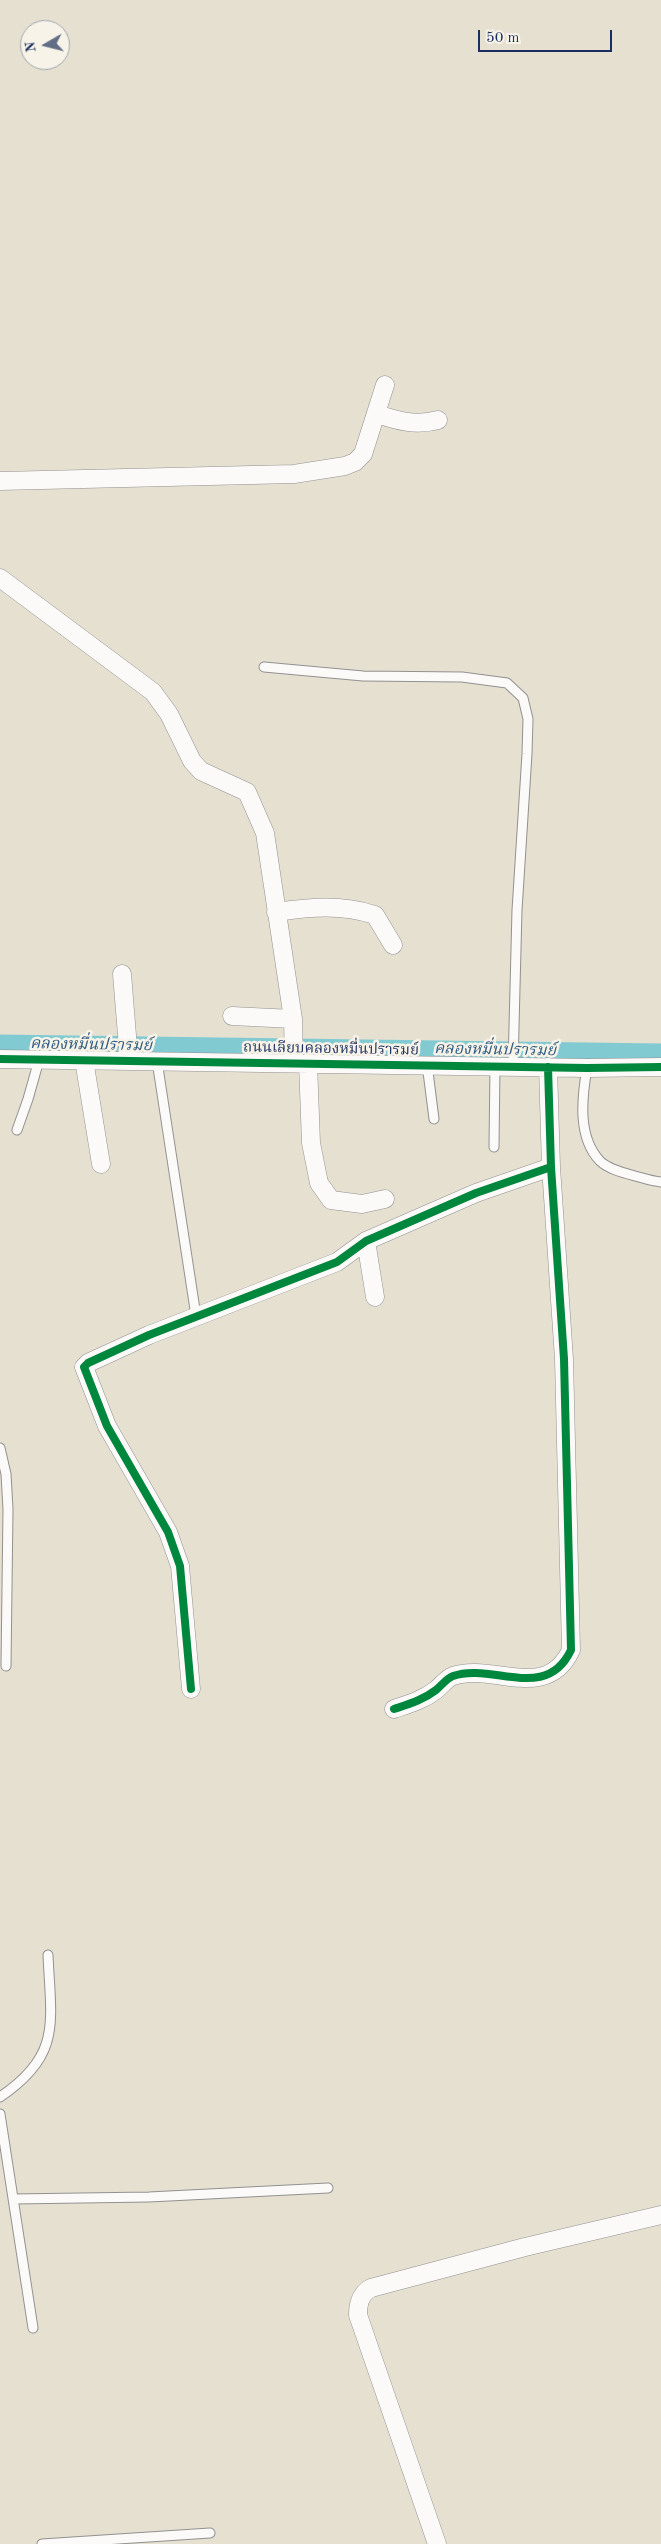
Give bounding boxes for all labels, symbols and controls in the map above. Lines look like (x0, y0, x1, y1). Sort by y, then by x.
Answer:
north arrow (20, 20, 70, 70)
scale bar (481, 20, 615, 52)
text: 50 m (486, 31, 520, 46)
text: N (23, 41, 39, 53)
water label: คลองหมื่นปรารมย์ (30, 1034, 152, 1056)
street label: ถนนเลียบคลองหมื่นปรารมย์ (243, 1038, 419, 1060)
water label: คลองหมื่นปรารมย์ (434, 1039, 556, 1061)

